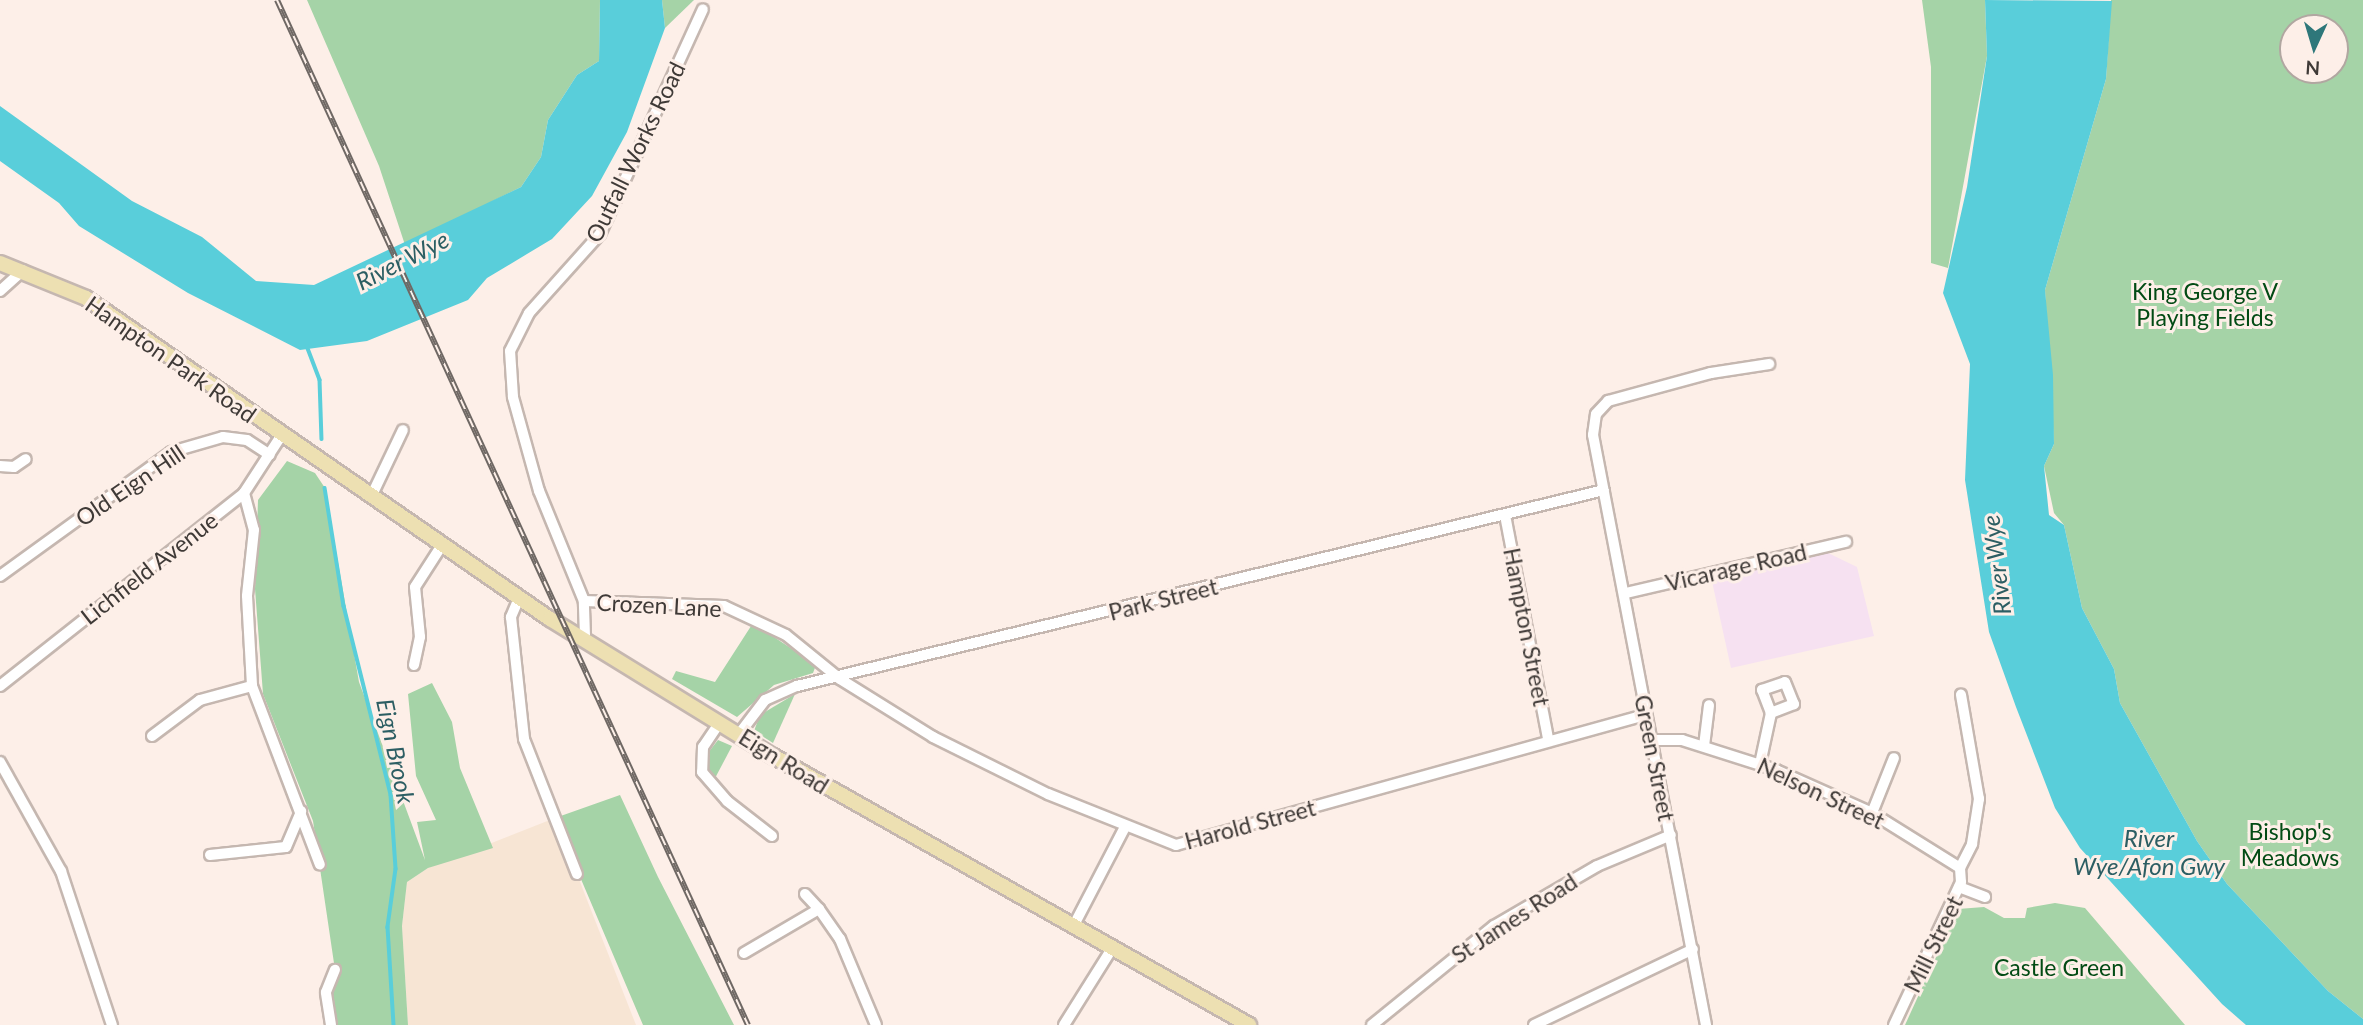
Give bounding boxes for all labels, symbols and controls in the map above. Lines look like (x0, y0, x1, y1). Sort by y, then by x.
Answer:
north arrow (2279, 14, 2349, 84)
text: N (2305, 56, 2321, 80)
street label: Outfall Works Road (579, 57, 691, 247)
water label: River Wye (350, 224, 454, 296)
park label: King George V Playing Fields (2132, 277, 2278, 331)
street label: Hampton Park Road (80, 290, 262, 428)
street label: Old Eign Hill (70, 438, 190, 532)
street label: Lichfield Avenue (75, 506, 223, 630)
water label: River Wye (1976, 513, 2016, 617)
street label: Vicarage Road (1663, 537, 1809, 597)
street label: Hampton Street (1498, 545, 1556, 709)
street label: Park Street (1106, 572, 1220, 626)
street label: Crozen Lane (596, 588, 722, 622)
street label: Green Street (1629, 693, 1681, 823)
water label: Eign Brook (371, 696, 421, 806)
street label: Eign Road (734, 723, 834, 799)
street label: Nelson Street (1753, 752, 1889, 834)
street label: Harold Street (1182, 793, 1318, 855)
park label: Bishop's Meadows (2241, 817, 2339, 871)
water label: River Wye/Afon Gwy (2073, 824, 2225, 880)
street label: St James Road (1446, 867, 1582, 969)
street label: Mill Street (1898, 891, 1968, 997)
park label: Castle Green (1994, 953, 2124, 981)

